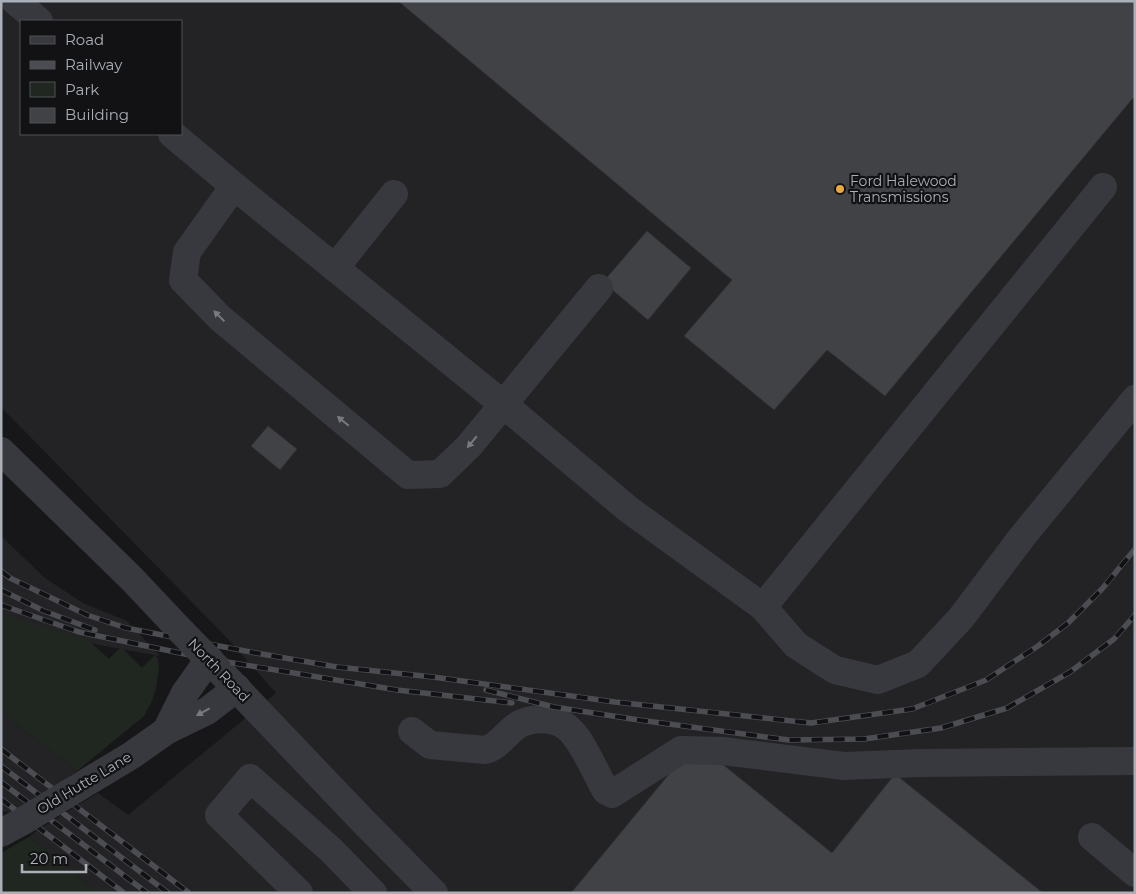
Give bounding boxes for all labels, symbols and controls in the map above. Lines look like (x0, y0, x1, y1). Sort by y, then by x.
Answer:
legend (20, 20, 182, 135)
text: Road (65, 30, 104, 49)
text: Railway (65, 55, 123, 74)
text: Park (65, 80, 99, 99)
text: Building (65, 105, 129, 124)
place label: Ford Halewood Transmissions (850, 172, 957, 206)
marker: Ford Halewood Transmissions (834, 183, 846, 195)
one-way arrow (213, 310, 225, 322)
one-way arrow (336, 415, 349, 426)
one-way arrow (466, 435, 478, 447)
street label: North Road (184, 634, 254, 706)
one-way arrow (197, 708, 210, 717)
street label: Old Hutte Lane (34, 748, 134, 818)
scale bar (22, 842, 86, 874)
text: 20 m (30, 849, 68, 868)

